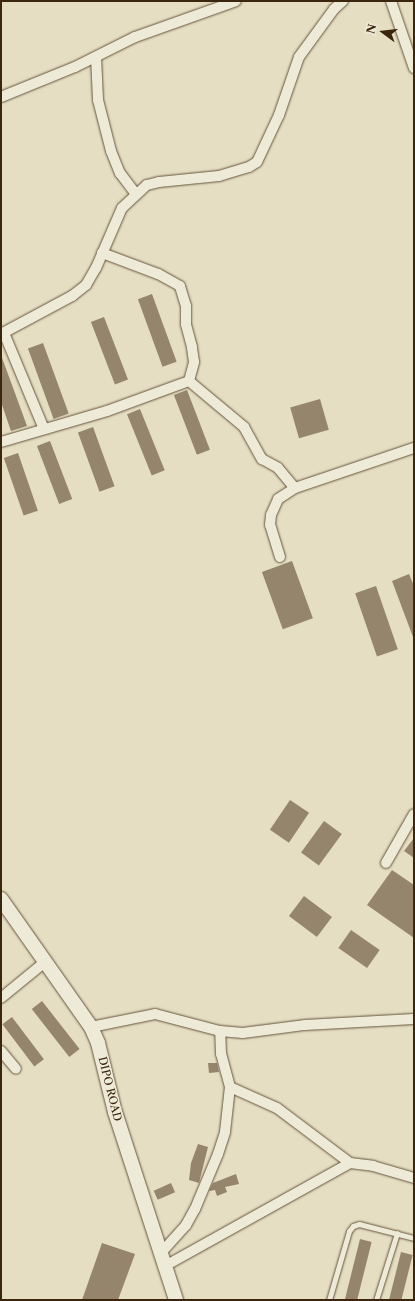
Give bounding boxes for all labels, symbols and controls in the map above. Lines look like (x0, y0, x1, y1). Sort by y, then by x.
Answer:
north arrow (363, 12, 403, 52)
text: N (363, 22, 379, 35)
street label: DIPO ROAD (96, 1055, 124, 1123)

